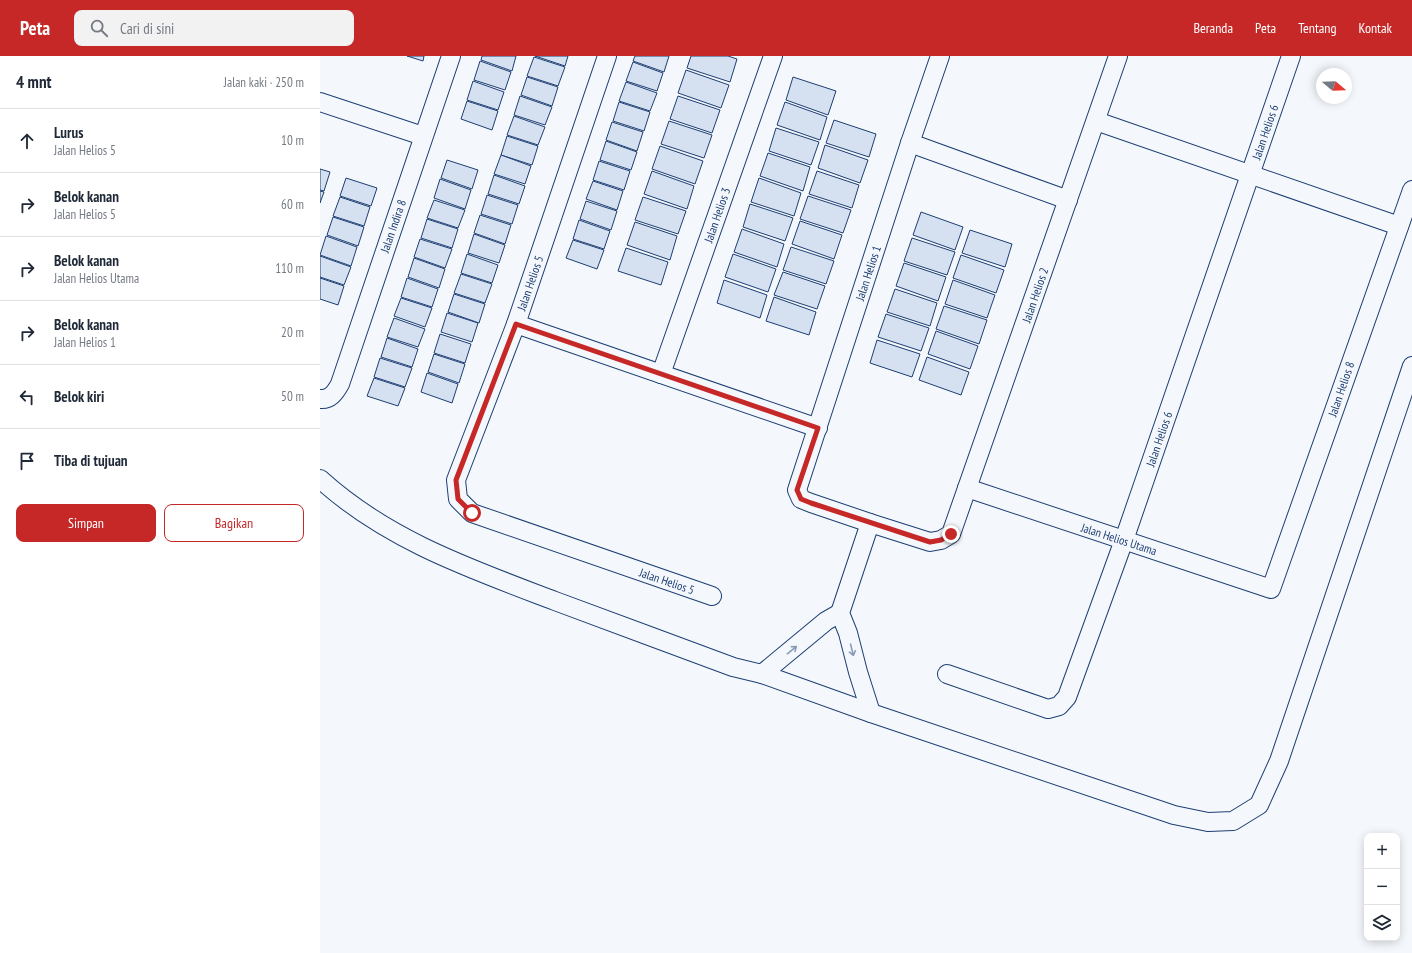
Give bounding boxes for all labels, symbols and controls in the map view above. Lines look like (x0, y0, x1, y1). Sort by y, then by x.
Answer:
search box (74, 10, 354, 46)
text: Peta (20, 16, 50, 40)
icon: search (88, 17, 110, 39)
text: Cari di sini (120, 19, 174, 38)
text: Beranda (1193, 19, 1233, 37)
text: Peta (1255, 19, 1276, 37)
text: Tentang (1298, 19, 1337, 37)
text: Kontak (1359, 19, 1392, 37)
north arrow (1316, 68, 1352, 104)
text: 4 mnt (16, 71, 51, 93)
text: Jalan kaki · 250 m (224, 74, 304, 91)
street label: Jalan Helios 6 (1248, 103, 1281, 162)
text: Lurus (54, 123, 83, 142)
icon: ahead (16, 130, 38, 152)
text: 10 m (281, 132, 304, 149)
text: Jalan Helios 5 (54, 142, 116, 159)
street label: Jalan Helios 3 (700, 186, 733, 245)
text: Belok kanan (54, 187, 119, 206)
icon: right (16, 194, 38, 216)
text: 60 m (281, 196, 304, 213)
street label: Jalan Indira 8 (377, 198, 409, 255)
text: Jalan Helios 5 (54, 206, 116, 223)
street label: Jalan Helios 1 (852, 244, 884, 303)
text: Belok kanan (54, 251, 119, 270)
street label: Jalan Helios 5 (513, 254, 546, 313)
icon: right (16, 258, 38, 280)
text: 110 m (275, 260, 304, 277)
street label: Jalan Helios 2 (1018, 266, 1051, 325)
text: Jalan Helios Utama (54, 270, 139, 287)
text: Belok kanan (54, 315, 119, 334)
icon: right (16, 322, 38, 344)
text: 20 m (281, 324, 304, 341)
text: Jalan Helios 1 (54, 334, 116, 351)
street label: Jalan Helios 8 (1324, 360, 1357, 419)
icon: left (16, 386, 38, 408)
text: Belok kiri (54, 387, 104, 406)
text: 50 m (281, 388, 304, 405)
street label: Jalan Helios 6 (1142, 410, 1175, 469)
icon: arrive (16, 450, 38, 472)
text: Tiba di tujuan (54, 451, 128, 470)
button: Simpan (16, 504, 156, 542)
button: Bagikan (164, 504, 304, 542)
route start (463, 504, 481, 522)
street label: Jalan Helios Utama (1078, 519, 1159, 558)
route end (942, 525, 960, 543)
street label: Jalan Helios 5 (637, 564, 696, 597)
one-way arrow (849, 643, 857, 656)
one-way arrow (787, 645, 798, 654)
map controls (1364, 833, 1400, 941)
button: + (1364, 833, 1400, 869)
button: − (1364, 869, 1400, 905)
button: layers (1364, 905, 1400, 941)

